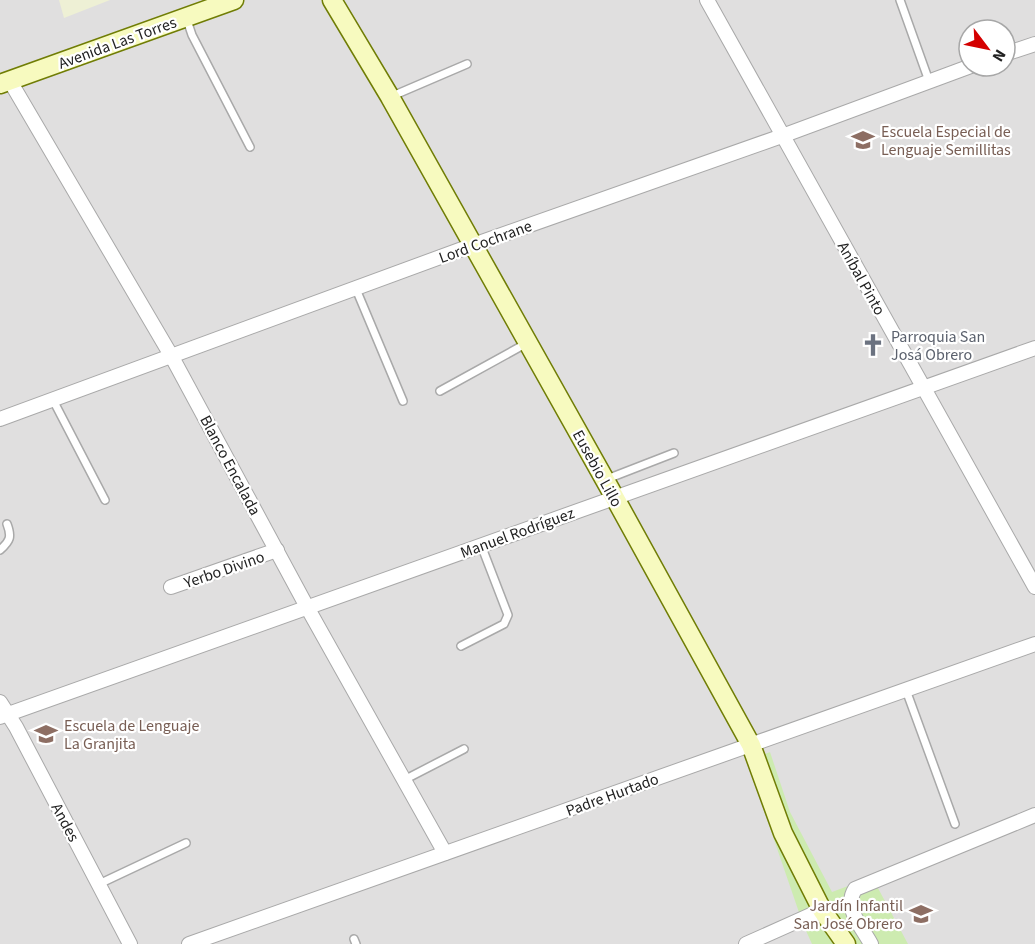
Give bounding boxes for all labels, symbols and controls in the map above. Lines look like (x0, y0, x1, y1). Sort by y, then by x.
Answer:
street label: Avenida Las Torres (55, 11, 180, 75)
north arrow (957, 18, 1017, 78)
text: N (987, 45, 1011, 66)
place label: Escuela Especial de Lenguaje Semillitas (881, 121, 1011, 161)
school or university icon: Escuela Especial de Lenguaje Semillitas (850, 127, 876, 153)
street label: Lord Cochrane (436, 215, 535, 269)
street label: Aníbal Pinto (832, 238, 890, 319)
place label: Parroquia San Josá Obrero (891, 326, 985, 366)
church icon: Parroquia San Josá Obrero (860, 332, 886, 358)
street label: Blanco Encalada (194, 411, 266, 519)
street label: Eusebio Lillo (567, 426, 627, 511)
street label: Manuel Rodríguez (457, 502, 578, 564)
street label: Yerbo Divino (180, 546, 268, 594)
place label: Escuela de Lenguaje La Granjita (64, 715, 199, 755)
school or university icon: Escuela de Lenguaje La Granjita (33, 721, 59, 747)
street label: Padre Hurtado (563, 768, 662, 822)
street label: Andes (46, 799, 85, 846)
place label: Jardín Infantil San José Obrero (793, 895, 903, 935)
school or university icon: Jardín Infantil San José Obrero (908, 901, 934, 927)

